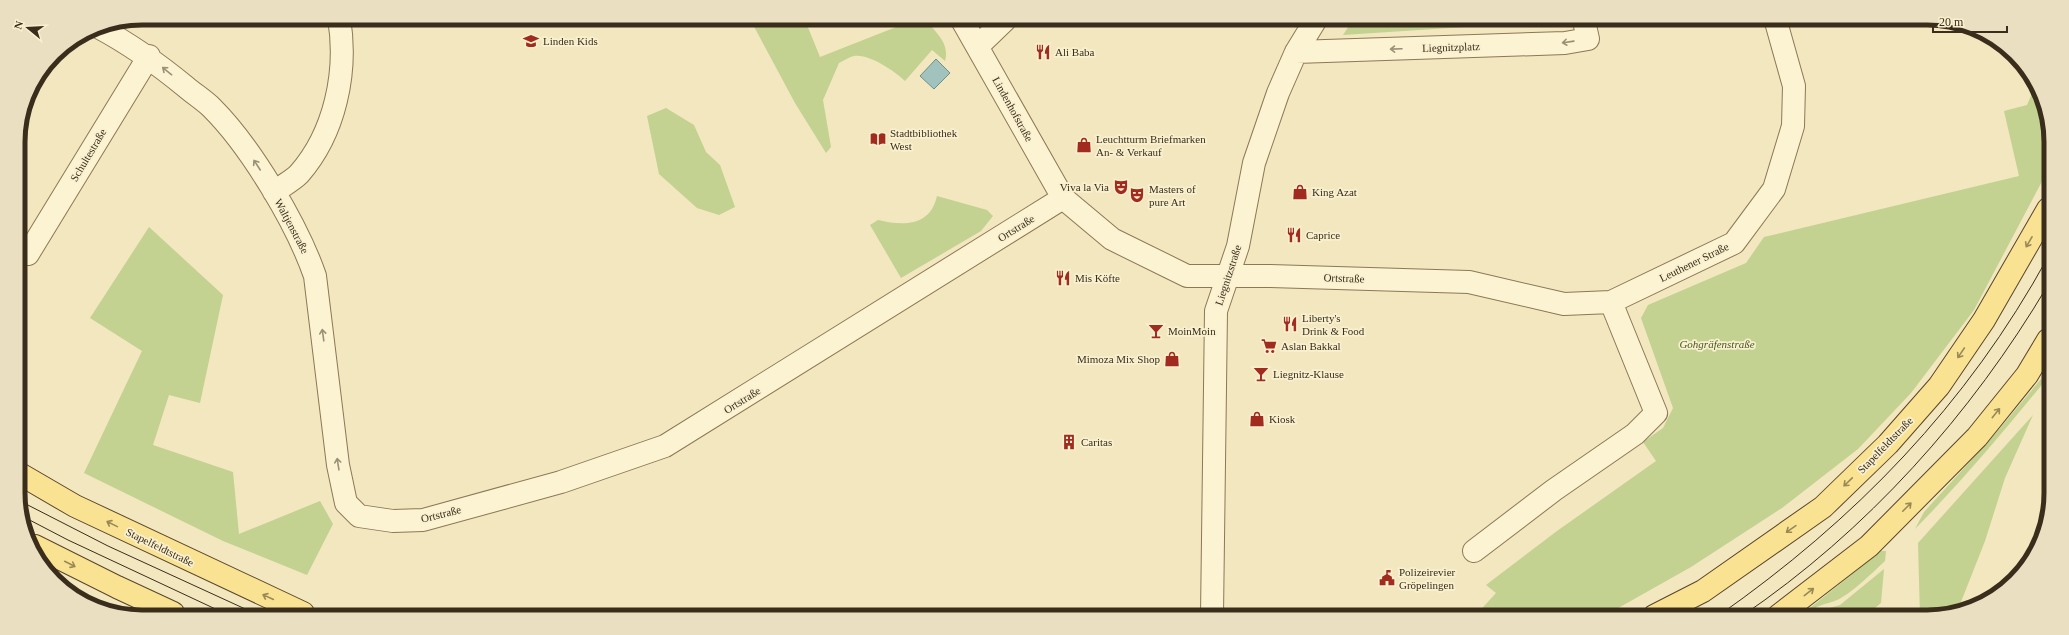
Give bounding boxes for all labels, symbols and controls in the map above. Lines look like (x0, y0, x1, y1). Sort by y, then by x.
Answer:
north arrow (8, 8, 48, 48)
scale bar (1933, 8, 2007, 34)
text: 20 m (1939, 15, 1964, 29)
text: N (12, 19, 25, 31)
school or university icon: Linden Kids (522, 32, 540, 50)
place label: Linden Kids (543, 35, 598, 47)
one-way arrow (1561, 38, 1574, 46)
street label: Liegnitzplatz (1422, 40, 1480, 54)
restaurant icon: Ali Baba (1034, 43, 1052, 61)
one-way arrow (1390, 45, 1403, 53)
place label: Ali Baba (1055, 46, 1095, 58)
one-way arrow (162, 67, 173, 76)
street label: Lindenhofstraße (990, 75, 1036, 144)
street label: Schultestraße (68, 126, 108, 183)
place label: Stadtbibliothek West (890, 127, 958, 152)
library icon: Stadtbibliothek West (869, 130, 887, 148)
place label: Leuchtturm Briefmarken An- & Verkauf (1096, 133, 1206, 158)
shop icon: Leuchtturm Briefmarken An- & Verkauf (1075, 136, 1093, 154)
one-way arrow (252, 159, 261, 170)
theatre icon: Viva la Via (1112, 178, 1130, 196)
place label: Viva la Via (1060, 181, 1109, 193)
place label: Masters of pure Art (1149, 183, 1196, 208)
shop icon: King Azat (1291, 183, 1309, 201)
theatre icon: Masters of pure Art (1128, 186, 1146, 204)
place label: King Azat (1312, 186, 1357, 198)
street label: Waltjenstraße (273, 197, 311, 255)
street label: Ortstraße (995, 212, 1037, 244)
restaurant icon: Caprice (1285, 226, 1303, 244)
place label: Caprice (1306, 229, 1340, 241)
one-way arrow (2024, 236, 2032, 248)
street label: Leuthener Straße (1657, 240, 1731, 284)
street label: Liegnitzstraße (1213, 243, 1243, 307)
restaurant icon: Mis Köfte (1054, 269, 1072, 287)
street label: Ortstraße (1323, 271, 1365, 285)
place label: Mis Köfte (1075, 272, 1120, 284)
place label: Liberty's Drink & Food (1302, 312, 1365, 337)
restaurant icon: Liberty's Drink & Food (1281, 315, 1299, 333)
bar icon: MoinMoin (1147, 322, 1165, 340)
place label: MoinMoin (1168, 325, 1216, 337)
one-way arrow (319, 329, 327, 342)
supermarket icon: Aslan Bakkal (1260, 337, 1278, 355)
park label: Gohgräfenstraße (1679, 338, 1755, 350)
place label: Aslan Bakkal (1281, 340, 1341, 352)
one-way arrow (1957, 348, 1965, 359)
shop icon: Mimoza Mix Shop (1163, 350, 1181, 368)
place label: Mimoza Mix Shop (1077, 353, 1160, 365)
bar icon: Liegnitz-Klause (1252, 365, 1270, 383)
place label: Liegnitz-Klause (1273, 368, 1344, 380)
street label: Ortstraße (721, 384, 763, 416)
one-way arrow (1992, 408, 2001, 419)
shop icon: Kiosk (1248, 410, 1266, 428)
place label: Kiosk (1269, 413, 1296, 425)
street label: Stapelfeldtstraße (1855, 414, 1915, 476)
building icon: Caritas (1060, 433, 1078, 451)
place label: Caritas (1081, 436, 1112, 448)
one-way arrow (334, 458, 342, 471)
one-way arrow (1843, 478, 1853, 487)
one-way arrow (1902, 502, 1912, 512)
street label: Ortstraße (420, 503, 462, 525)
one-way arrow (106, 520, 118, 527)
street label: Stapelfeldtstraße (124, 525, 196, 569)
one-way arrow (1786, 525, 1797, 533)
one-way arrow (63, 560, 75, 568)
place label: Polizeirevier Gröpelingen (1399, 566, 1456, 591)
public building icon: Polizeirevier Gröpelingen (1378, 569, 1396, 587)
one-way arrow (1803, 588, 1814, 597)
one-way arrow (262, 593, 274, 600)

